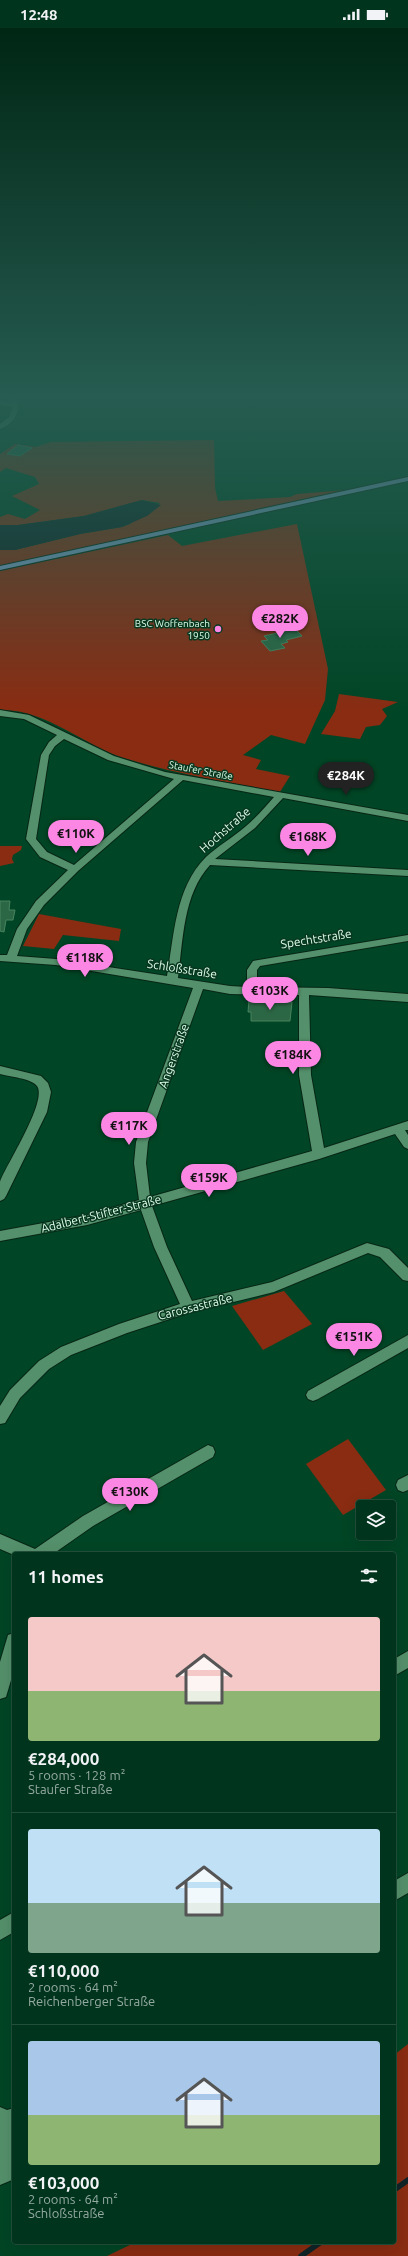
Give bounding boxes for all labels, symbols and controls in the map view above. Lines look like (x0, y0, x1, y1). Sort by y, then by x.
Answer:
text: 12:48 (20, 6, 58, 23)
pin: €282K (252, 605, 308, 639)
text: €282K (261, 611, 299, 625)
place label: BSC Woffenbach 1950 (135, 618, 210, 641)
marker: BSC Woffenbach 1950 (213, 624, 223, 634)
street label: Staufer Straße (168, 759, 234, 782)
pin: €284K (318, 762, 374, 796)
text: €284K (327, 768, 365, 782)
street label: Hochstraße (197, 804, 252, 855)
pin: €110K (48, 820, 104, 854)
pin: €168K (280, 823, 336, 857)
text: €110K (57, 826, 95, 840)
text: €168K (289, 829, 327, 843)
street label: Spechtstraße (280, 926, 352, 951)
pin: €118K (57, 944, 113, 978)
text: €118K (66, 950, 104, 964)
street label: Schloßstraße (146, 957, 218, 980)
pin: €103K (242, 977, 298, 1011)
text: €103K (251, 983, 289, 997)
street label: Angerstraße (156, 1022, 191, 1090)
pin: €184K (265, 1041, 321, 1075)
text: €184K (274, 1047, 312, 1061)
pin: €117K (101, 1112, 157, 1146)
text: €117K (110, 1118, 148, 1132)
pin: €159K (181, 1164, 237, 1198)
text: €159K (190, 1170, 228, 1184)
street label: Adalbert-Stifter-Straße (39, 1192, 162, 1235)
street label: Carossastraße (156, 1291, 233, 1322)
pin: €151K (326, 1323, 382, 1357)
text: €151K (335, 1329, 373, 1343)
pin: €130K (102, 1478, 158, 1512)
text: €130K (111, 1484, 149, 1498)
map controls (356, 1500, 396, 1540)
button: layers (356, 1500, 396, 1540)
icon: filters (358, 1565, 380, 1587)
text: 11 homes (28, 1567, 104, 1586)
icon: home (168, 1643, 240, 1715)
text: €284,000 (28, 1749, 99, 1768)
text: 5 rooms · 128 m² (28, 1768, 125, 1782)
text: Staufer Straße (28, 1782, 113, 1796)
icon: home (168, 1855, 240, 1927)
text: €110,000 (28, 1961, 99, 1980)
text: 2 rooms · 64 m² (28, 1980, 118, 1994)
text: Reichenberger Straße (28, 1994, 155, 2008)
icon: home (168, 2067, 240, 2139)
text: €103,000 (28, 2173, 99, 2192)
text: 2 rooms · 64 m² (28, 2192, 118, 2206)
text: Schloßstraße (28, 2206, 105, 2220)

